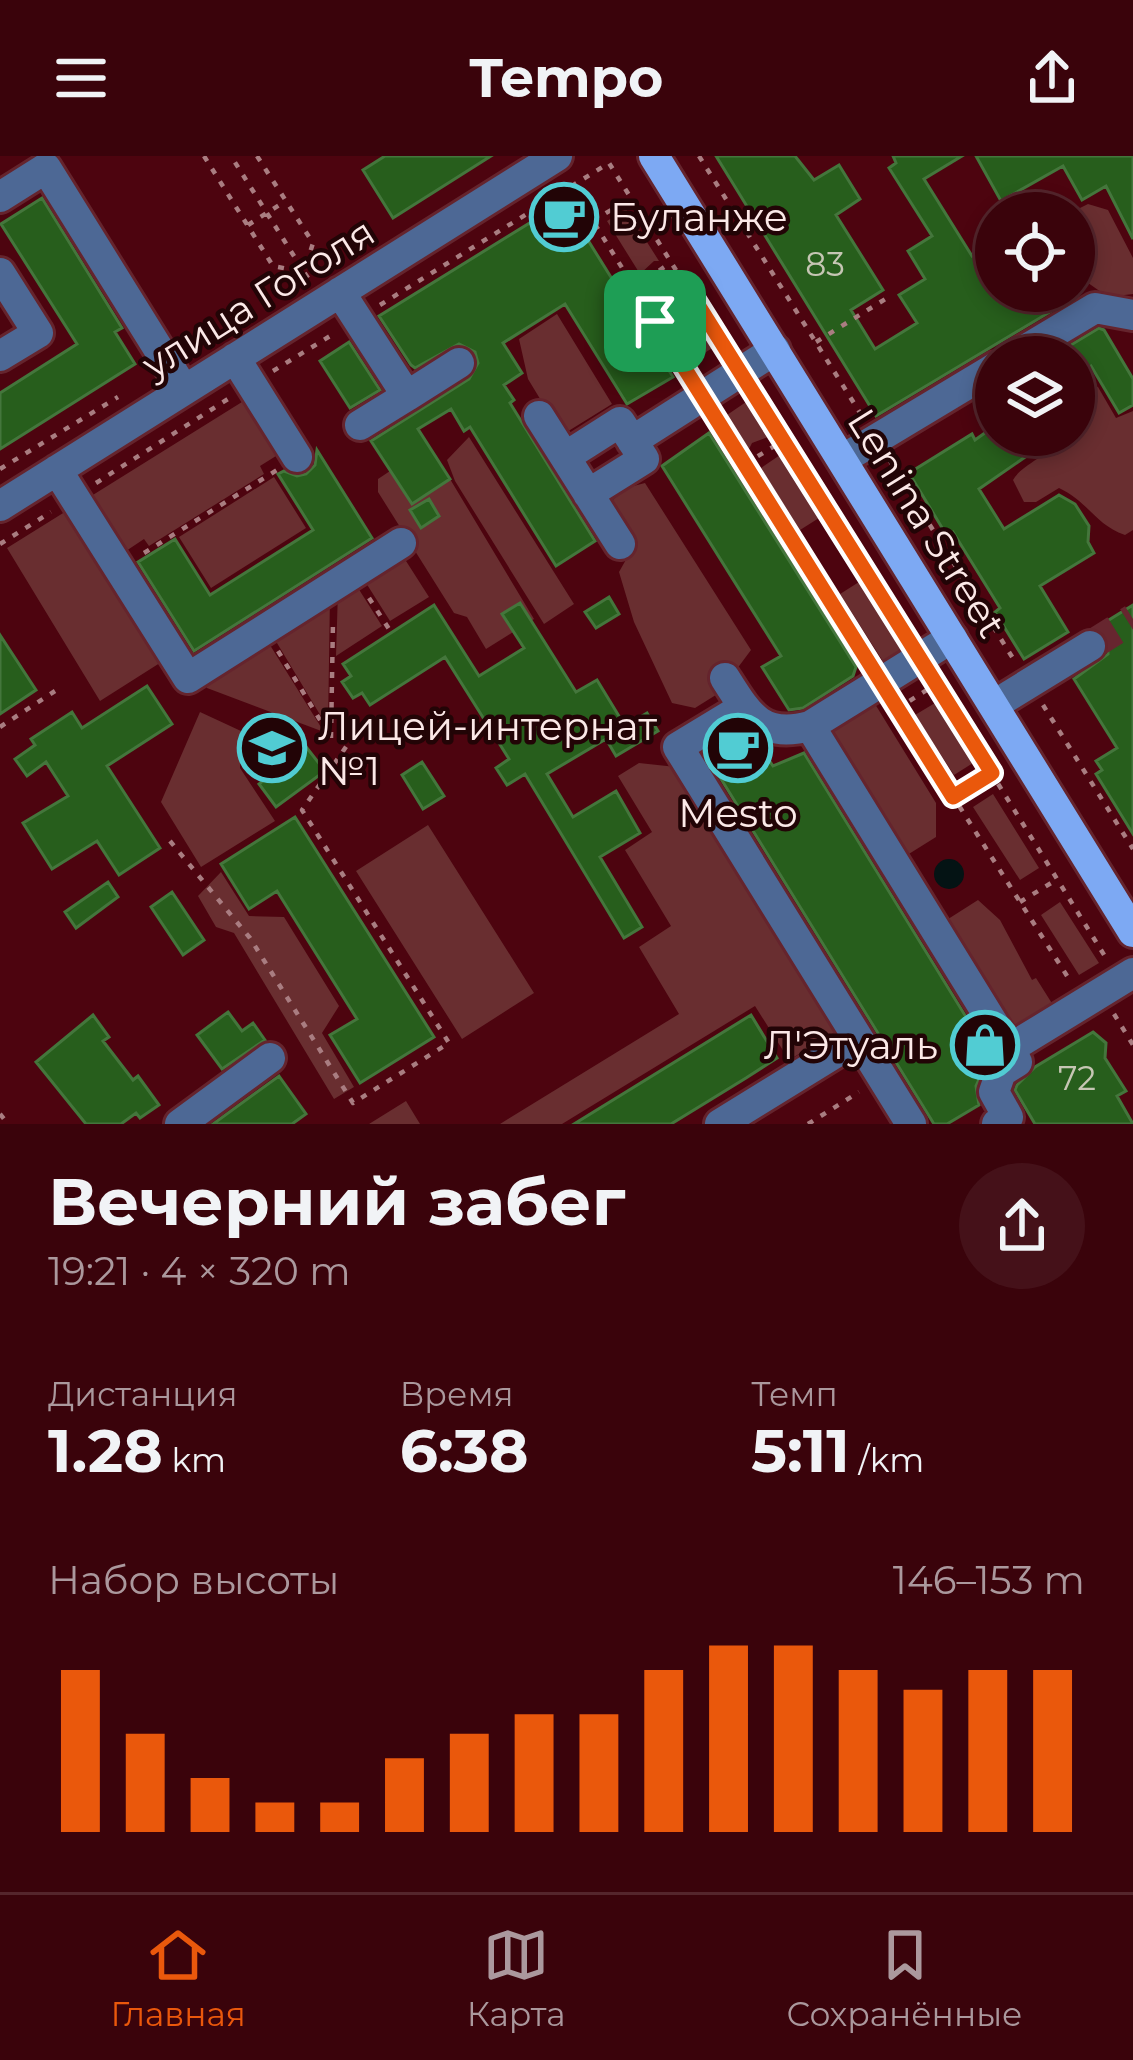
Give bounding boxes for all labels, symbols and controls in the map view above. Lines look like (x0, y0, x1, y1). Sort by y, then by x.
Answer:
icon: menu (48, 45, 114, 111)
text: Tempo (470, 45, 663, 111)
icon: share (1019, 45, 1085, 111)
cafe icon: Буланже (529, 182, 599, 252)
map controls (975, 192, 1095, 456)
button: locate (975, 192, 1095, 312)
place label: Буланже (610, 193, 788, 241)
street label: улица Гоголя (132, 207, 383, 389)
house number: 83 (805, 244, 845, 284)
pin (604, 270, 706, 372)
icon: arrive (622, 288, 688, 354)
button: layers (975, 336, 1095, 456)
street label: Lenina Street (838, 400, 1016, 646)
place label: Лицей-интернат №1 (318, 702, 658, 795)
school or university icon: Лицей-интернат №1 (237, 713, 307, 783)
cafe icon: Mesto (703, 713, 773, 783)
place label: Mesto (678, 789, 798, 837)
shop icon: Л'Этуаль (950, 1010, 1020, 1080)
place label: Л'Этуаль (764, 1021, 938, 1069)
house number: 72 (1058, 1058, 1096, 1098)
text: Вечерний забег (48, 1161, 626, 1242)
button: share (959, 1163, 1085, 1289)
text: 19:21 · 4 × 320 m (48, 1247, 351, 1295)
text: Дистанция (48, 1374, 238, 1414)
text: Время (400, 1374, 513, 1414)
text: Темп (751, 1374, 838, 1414)
text: 1.28 (48, 1414, 163, 1487)
text: 6:38 (400, 1414, 529, 1487)
text: 5:11 (751, 1414, 850, 1487)
text: km (163, 1440, 226, 1480)
text: /km (850, 1440, 924, 1480)
text: Набор высоты (48, 1556, 339, 1604)
text: 146–153 m (893, 1556, 1085, 1604)
tab: Главная (110, 1922, 246, 2034)
tab: Карта (467, 1922, 566, 2034)
tab: Сохранённые (787, 1922, 1022, 2034)

